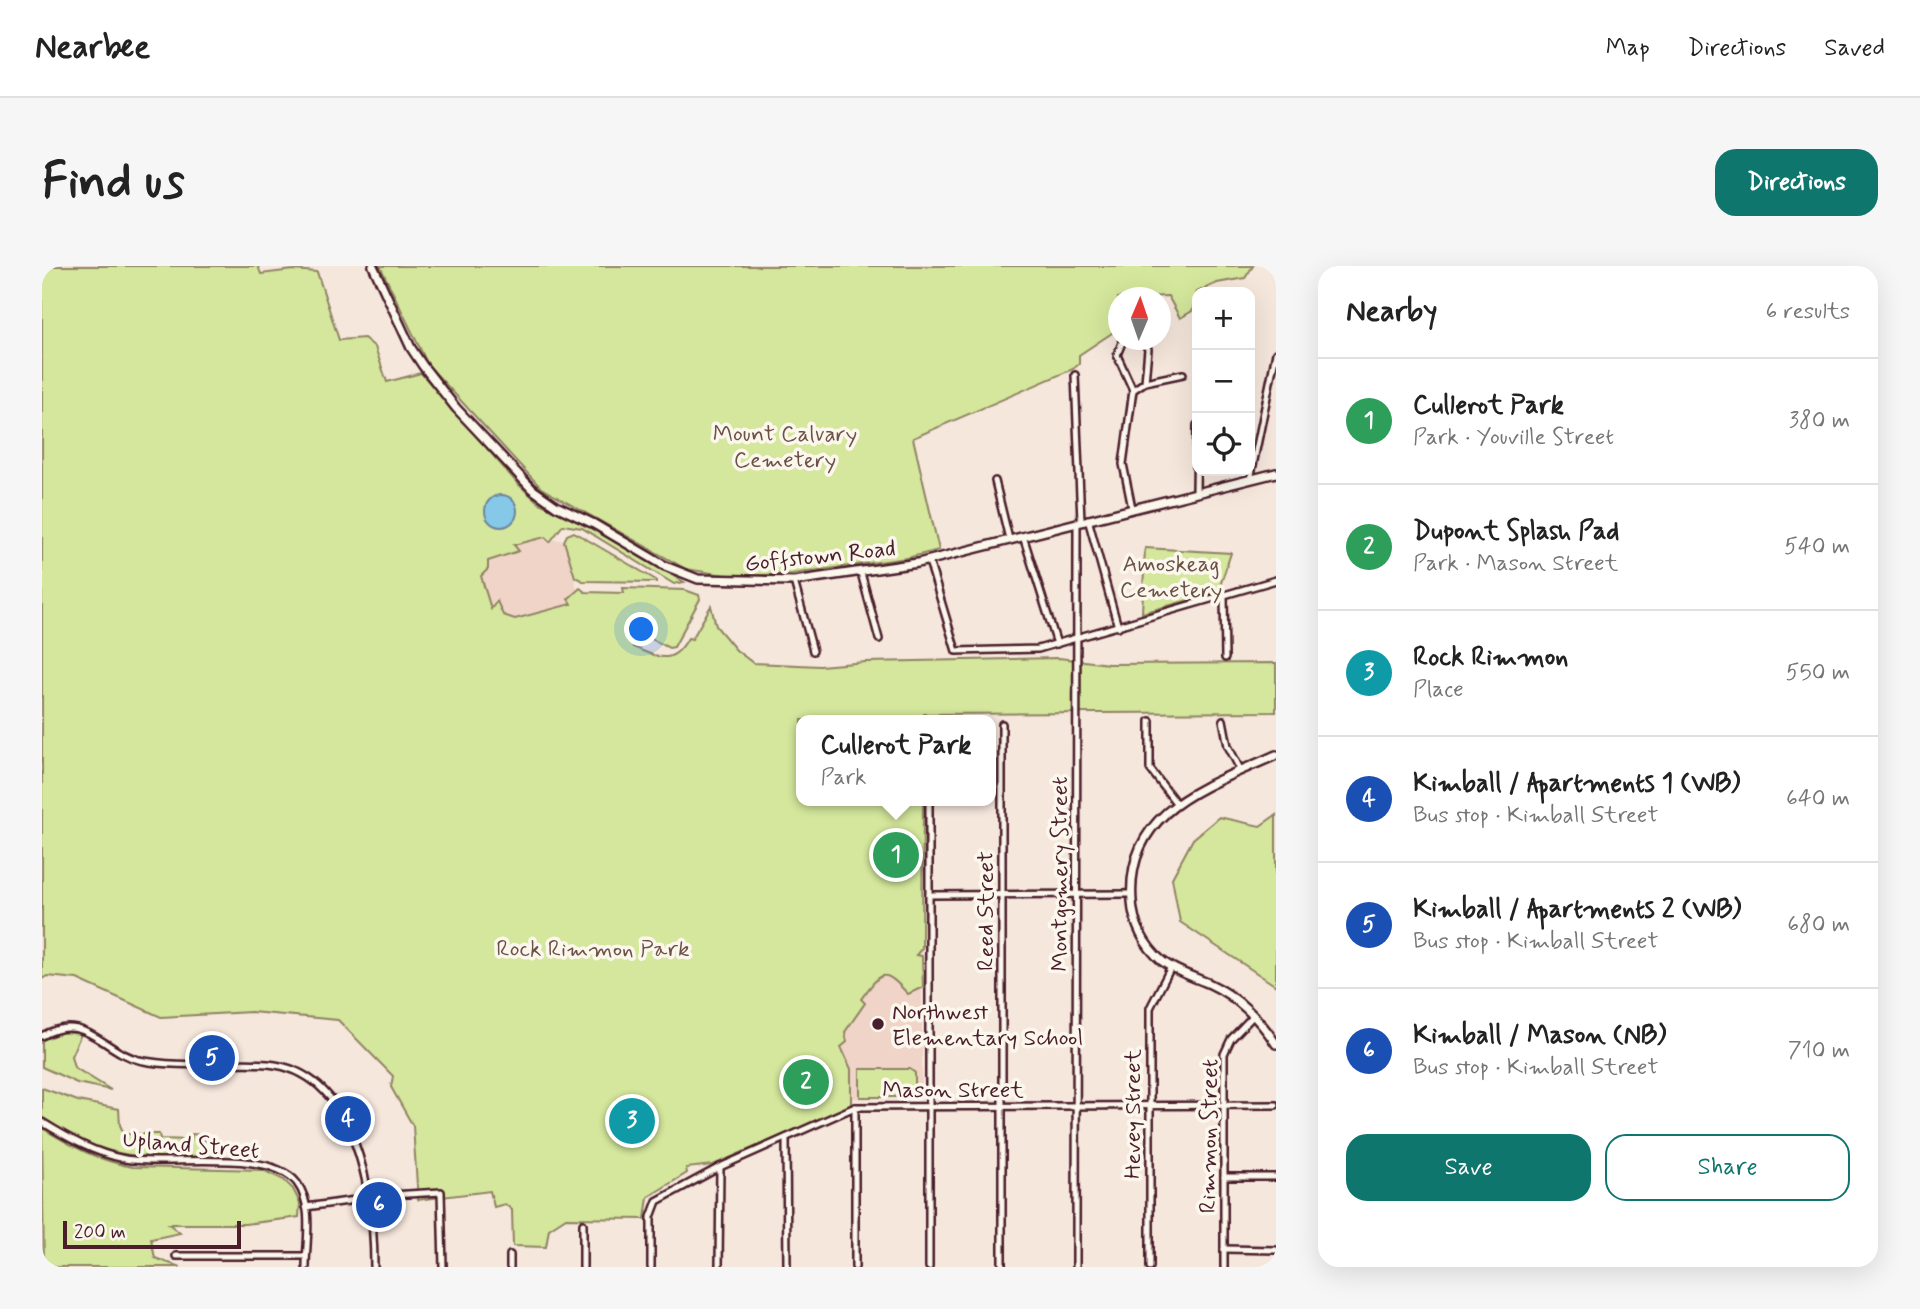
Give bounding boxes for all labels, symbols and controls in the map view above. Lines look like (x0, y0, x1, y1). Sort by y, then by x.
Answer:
text: Nearbee (35, 26, 150, 70)
text: Map (1606, 33, 1650, 64)
text: Directions (1688, 33, 1786, 64)
text: Saved (1824, 33, 1885, 64)
button: Directions (1715, 149, 1878, 216)
text: Find us (42, 150, 185, 215)
north arrow (1108, 287, 1171, 350)
map controls (1192, 287, 1255, 476)
button: + (1192, 287, 1255, 350)
text: Nearby (1346, 292, 1437, 331)
text: 6 results (1766, 297, 1850, 327)
button: − (1192, 350, 1255, 413)
text: Cullerot Park (1413, 389, 1564, 423)
text: 1 (1364, 406, 1374, 436)
text: 380 m (1789, 406, 1850, 436)
button: locate (1192, 413, 1255, 476)
park label: Mount Calvary Cemetery (713, 420, 857, 476)
text: Park · Youville Street (1413, 423, 1614, 453)
text: Dupont Splash Pad (1413, 515, 1619, 549)
text: 2 (1363, 532, 1375, 562)
text: 540 m (1784, 532, 1850, 562)
street label: Goffstown Road (743, 534, 897, 580)
text: Park · Mason Street (1413, 549, 1618, 579)
park label: Amoskeag Cemetery (1120, 550, 1222, 606)
your location (624, 612, 658, 646)
text: Rock Rimmon (1413, 641, 1568, 675)
text: 3 (1364, 658, 1374, 688)
text: 550 m (1786, 658, 1850, 688)
text: Place (1413, 675, 1464, 705)
popup (796, 715, 996, 806)
text: Cullerot Park (821, 729, 971, 763)
text: Park (821, 763, 866, 793)
text: Kimball / Apartments 1 (WB) (1413, 767, 1740, 801)
street label: Montgomery Street (1046, 776, 1076, 972)
text: 4 (1362, 784, 1376, 814)
text: 640 m (1786, 784, 1850, 814)
text: Bus stop · Kimball Street (1413, 801, 1658, 831)
pin: 1 (873, 829, 919, 881)
street label: Reed Street (972, 851, 1002, 971)
text: Kimball / Apartments 2 (WB) (1413, 893, 1741, 927)
text: 5 (1362, 910, 1376, 940)
text: 680 m (1787, 910, 1850, 940)
text: Bus stop · Kimball Street (1413, 927, 1658, 957)
park label: Rock Rimmon Park (496, 935, 690, 965)
place label: Northwest Elementary School (892, 998, 1083, 1054)
marker: Northwest Elementary School (870, 1016, 886, 1032)
text: Kimball / Mason (NB) (1413, 1019, 1666, 1053)
pin: 5 (189, 1032, 235, 1084)
text: 6 (1363, 1036, 1375, 1066)
text: 710 m (1788, 1036, 1850, 1066)
street label: Hevey Street (1119, 1048, 1149, 1179)
text: Bus stop · Kimball Street (1413, 1053, 1658, 1083)
pin: 2 (783, 1056, 829, 1108)
street label: Rimmon Street (1194, 1059, 1226, 1214)
street label: Mason Street (882, 1076, 1024, 1106)
pin: 4 (325, 1093, 371, 1145)
pin: 3 (609, 1095, 655, 1147)
street label: Upland Street (121, 1125, 261, 1167)
button: Save (1346, 1134, 1591, 1201)
button: Share (1605, 1134, 1850, 1201)
pin: 6 (356, 1179, 402, 1231)
scale bar (63, 1218, 242, 1250)
text: 200 m (74, 1220, 126, 1245)

